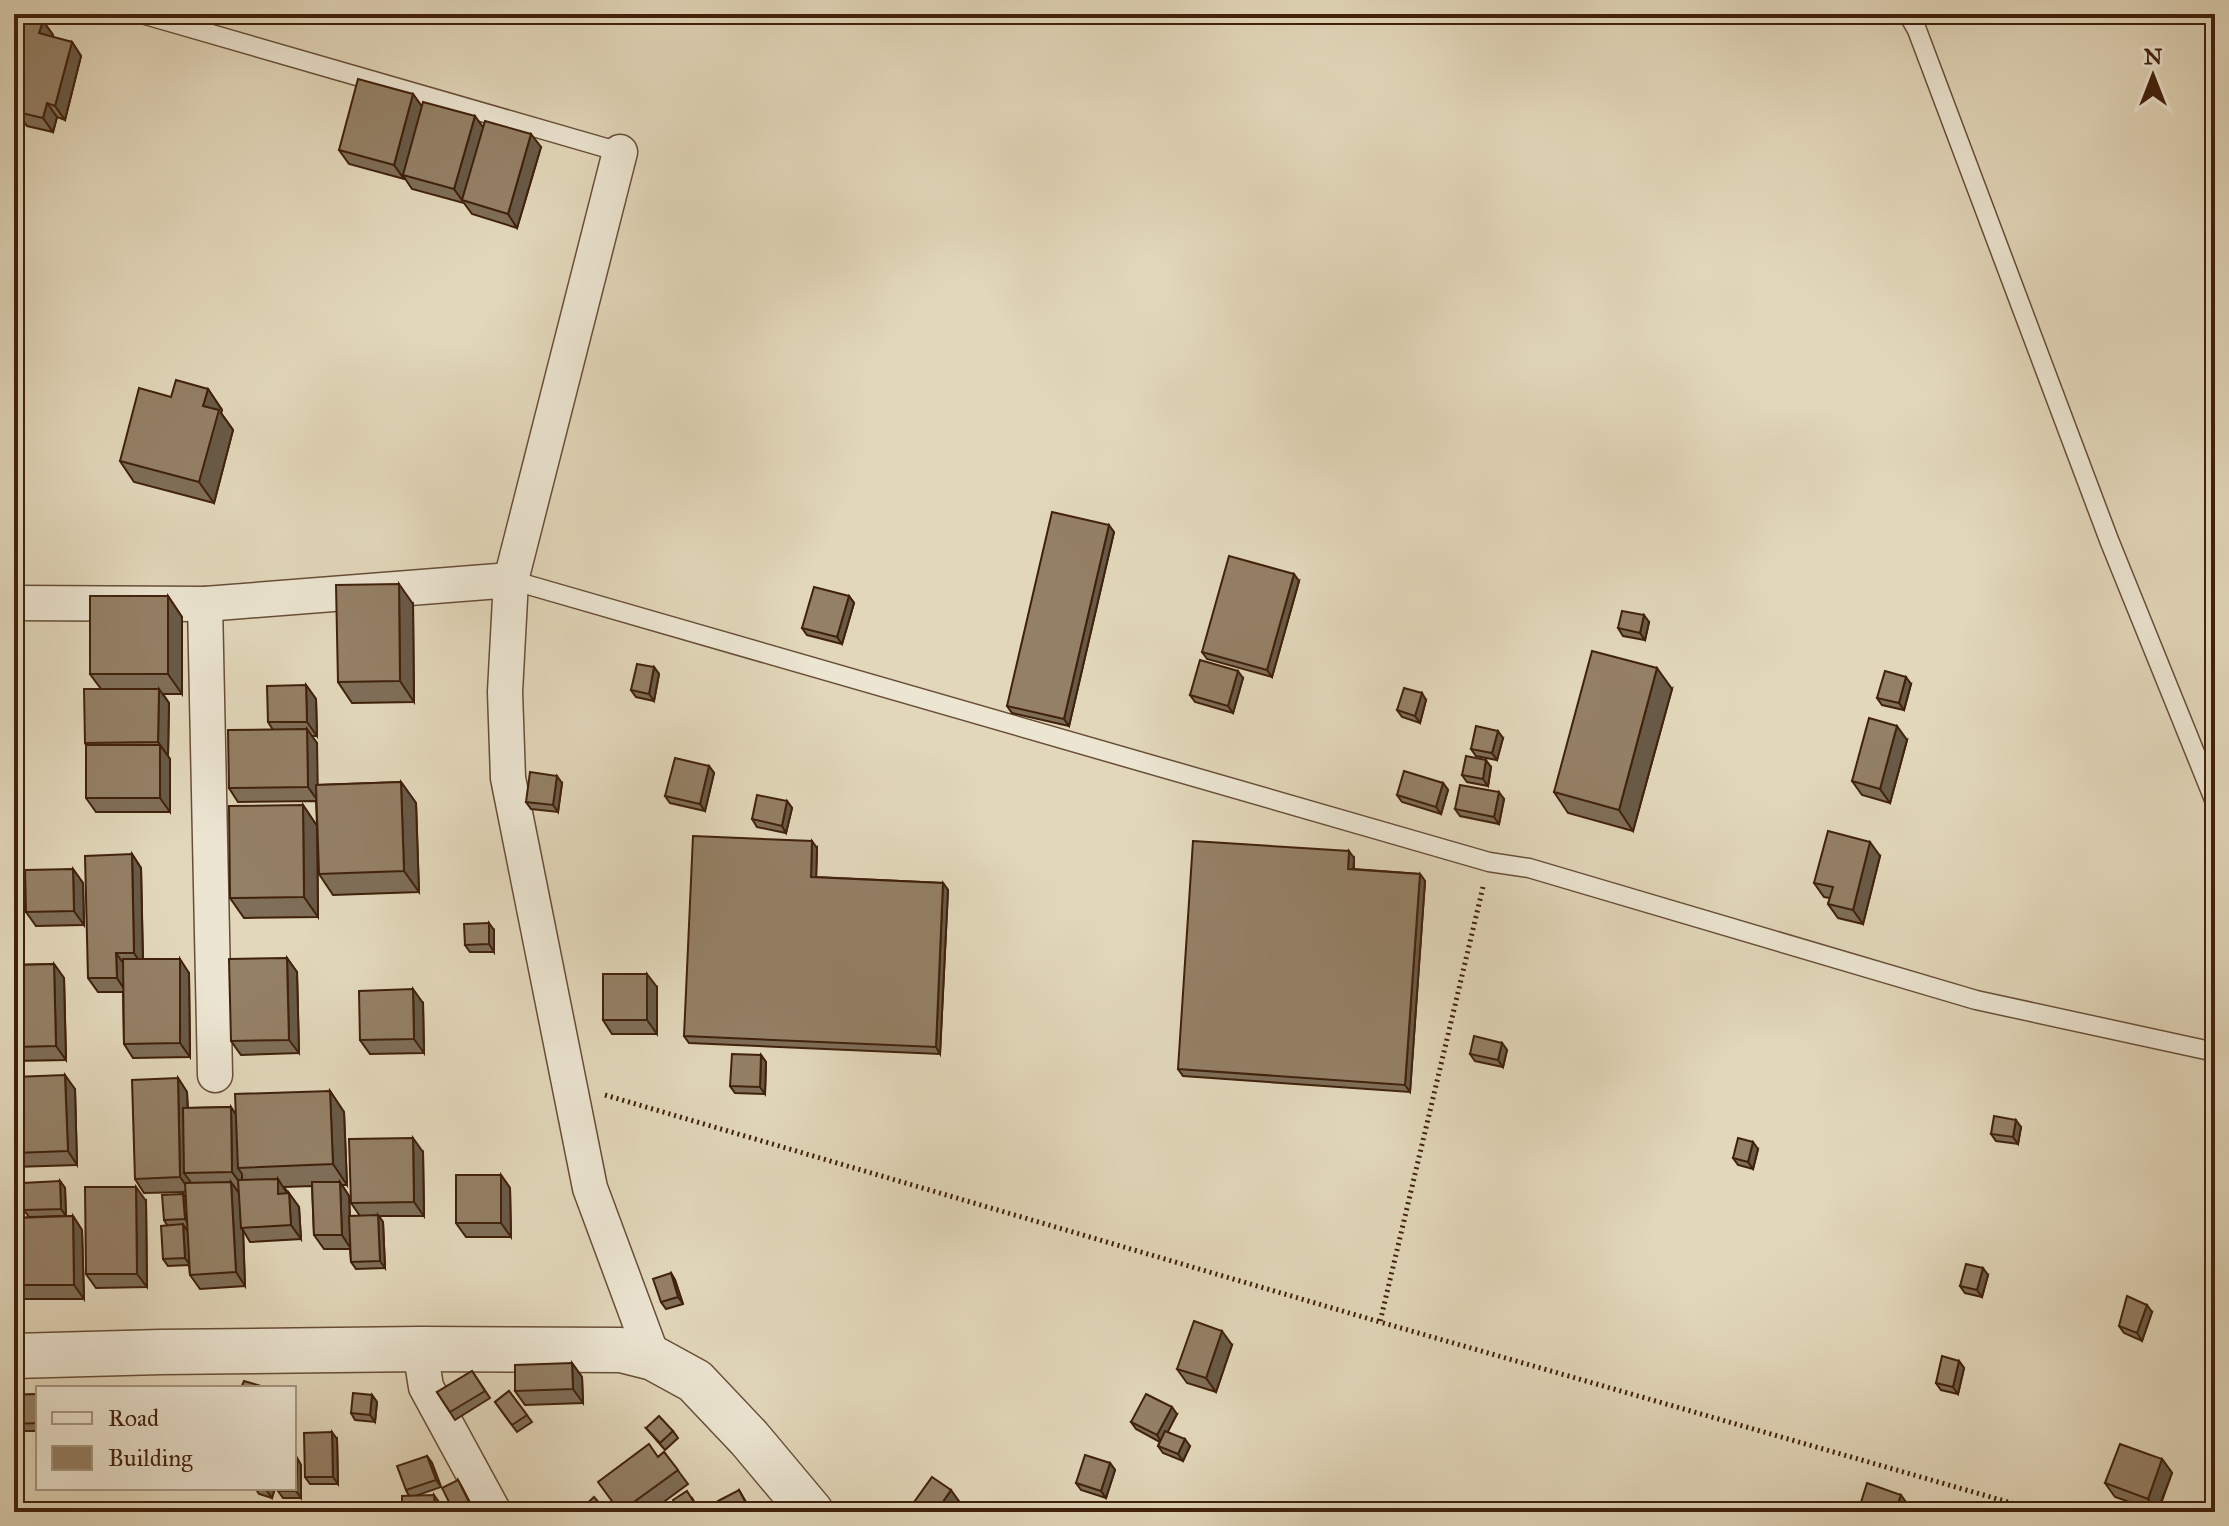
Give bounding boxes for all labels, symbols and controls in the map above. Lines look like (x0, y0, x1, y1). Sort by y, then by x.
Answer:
north arrow (2113, 36, 2193, 116)
text: N (2144, 43, 2163, 70)
legend (36, 1386, 296, 1490)
text: Road (108, 1403, 159, 1433)
text: Building (108, 1443, 193, 1473)

